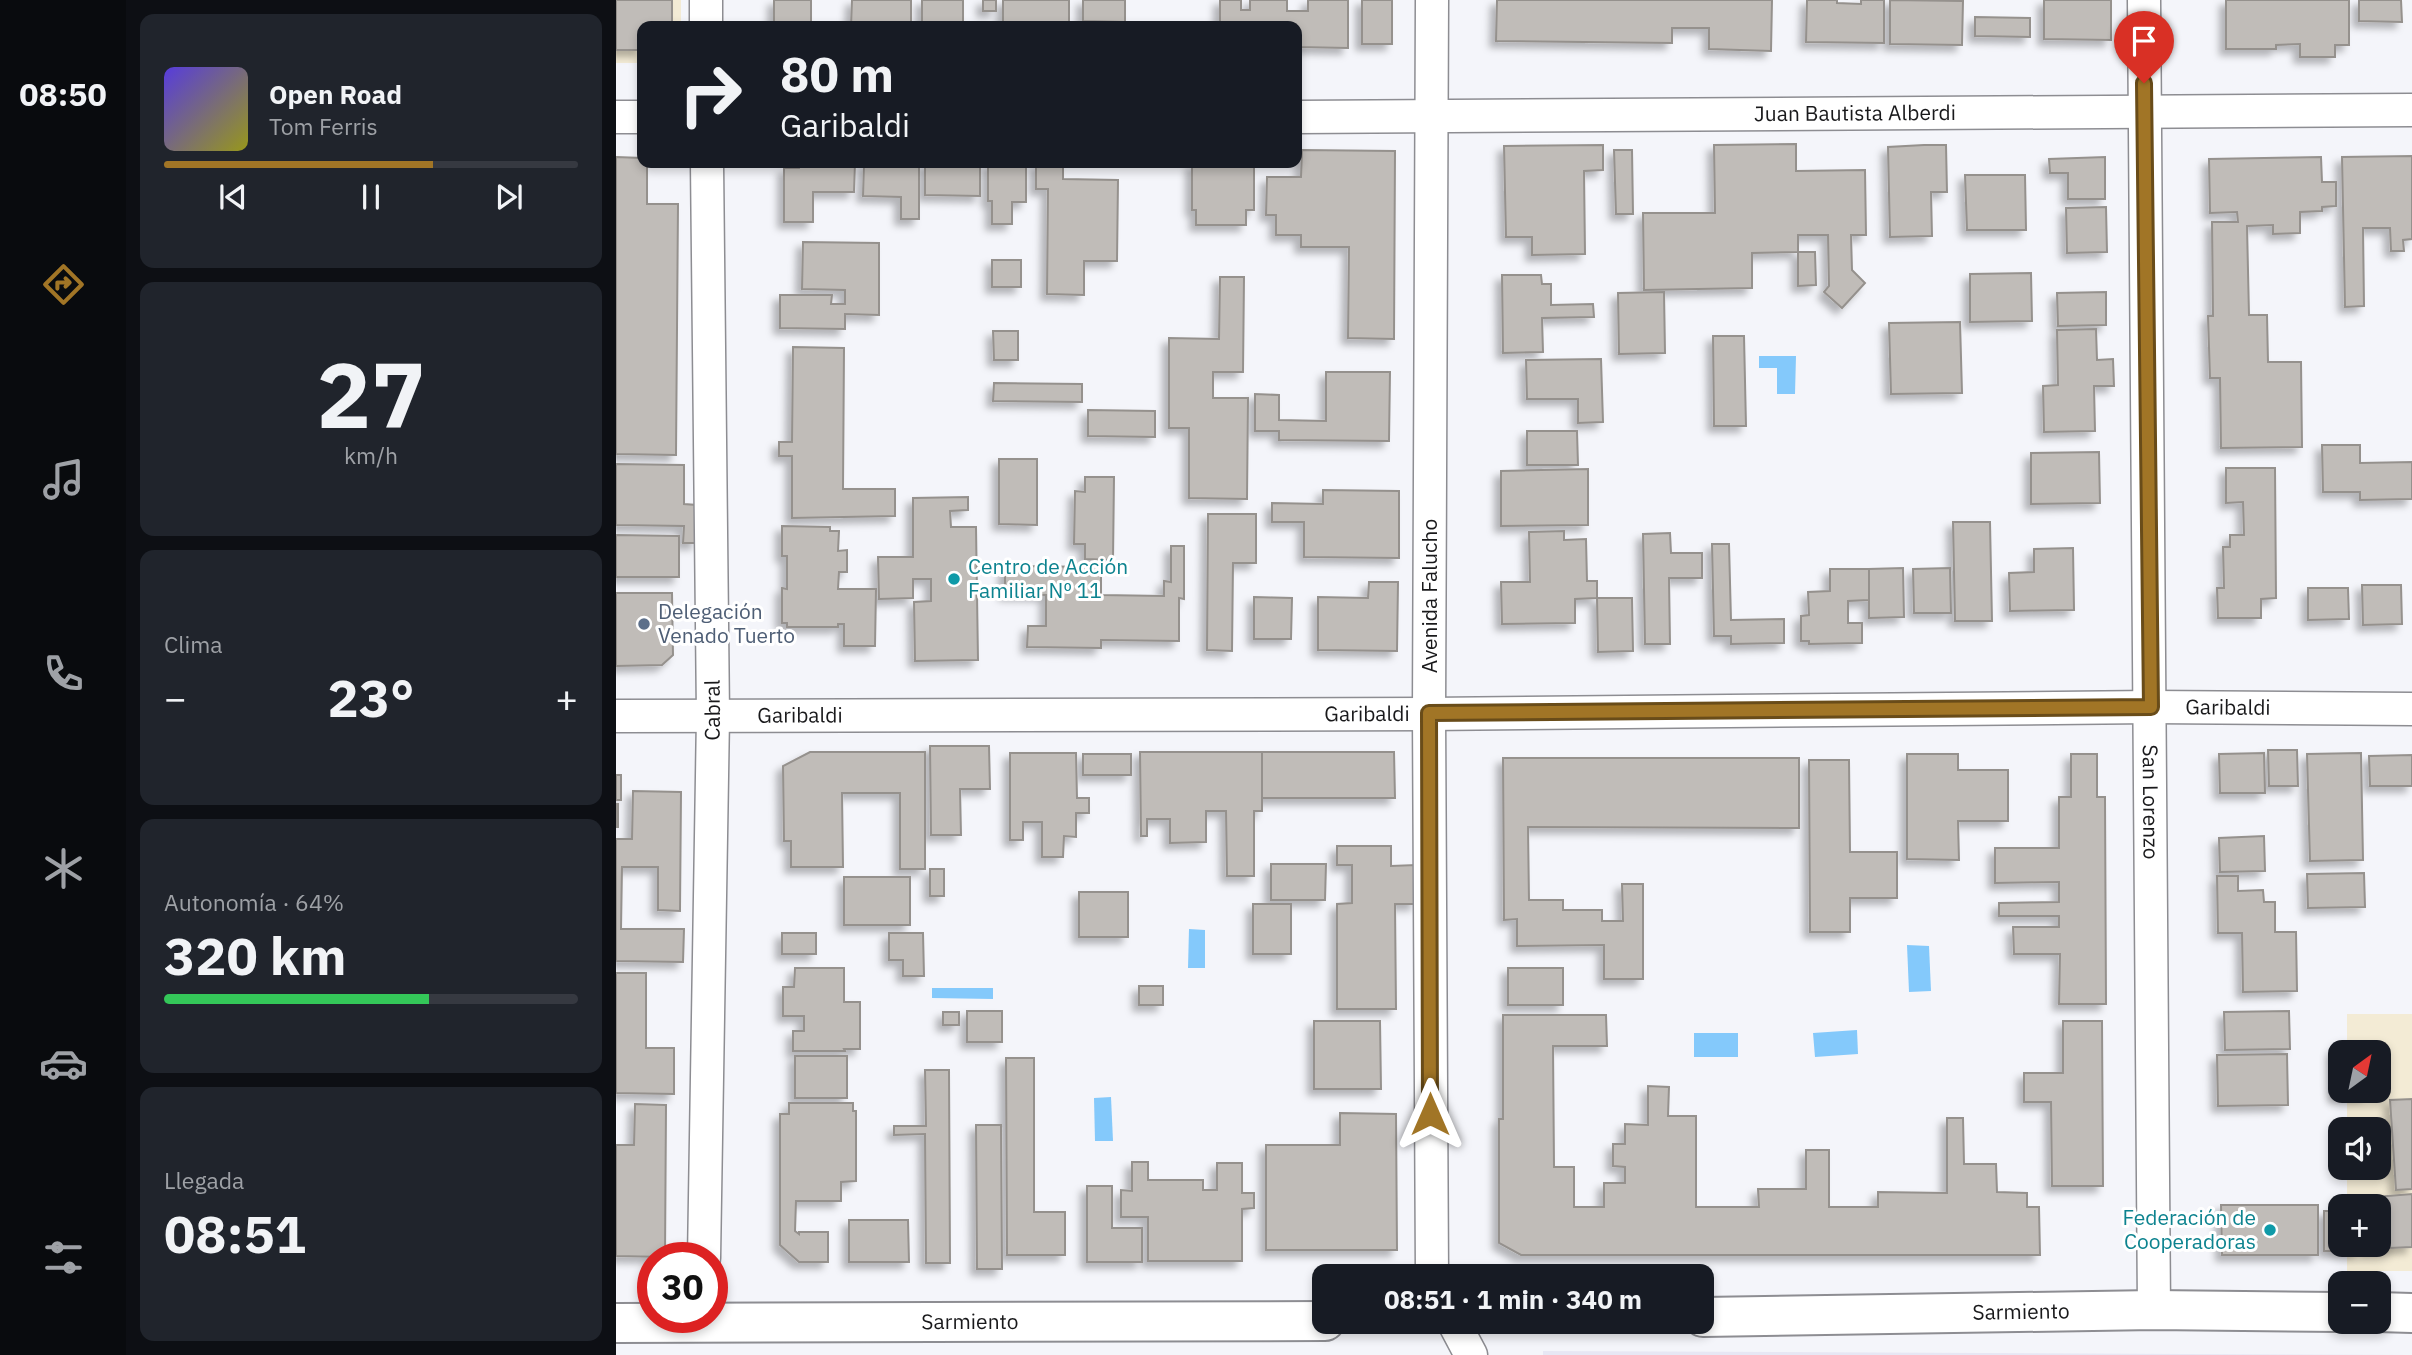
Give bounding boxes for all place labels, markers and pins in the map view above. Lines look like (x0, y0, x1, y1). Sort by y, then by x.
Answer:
pin (2114, 11, 2174, 83)
place label: Centro de Acción Familiar Nº 11 (968, 552, 1128, 604)
marker: Centro de Acción Familiar Nº 11 (946, 571, 962, 587)
place label: Delegación Venado Tuerto (658, 597, 795, 649)
marker: Delegación Venado Tuerto (636, 616, 652, 632)
place label: Federación de Cooperadoras (2123, 1203, 2256, 1255)
marker: Federación de Cooperadoras (2262, 1222, 2278, 1238)

